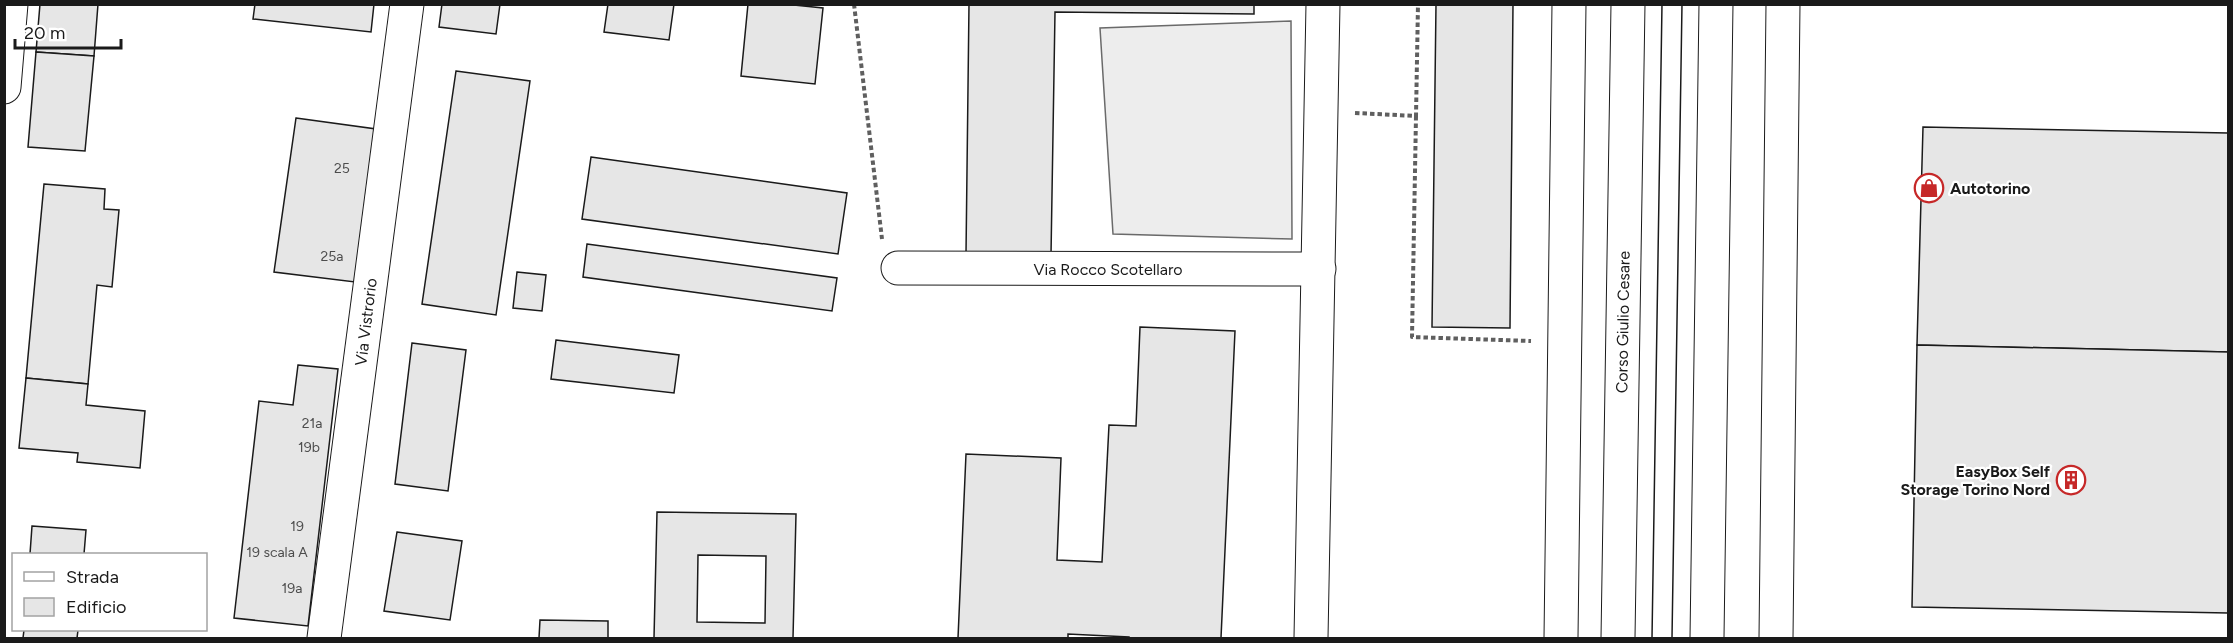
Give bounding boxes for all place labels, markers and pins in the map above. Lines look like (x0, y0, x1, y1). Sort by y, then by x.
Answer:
shop icon: Autotorino (1913, 172, 1945, 204)
place label: Autotorino (1950, 179, 2030, 198)
place label: EasyBox Self Storage Torino Nord (1901, 462, 2051, 499)
building icon: EasyBox Self Storage Torino Nord (2055, 464, 2087, 496)

